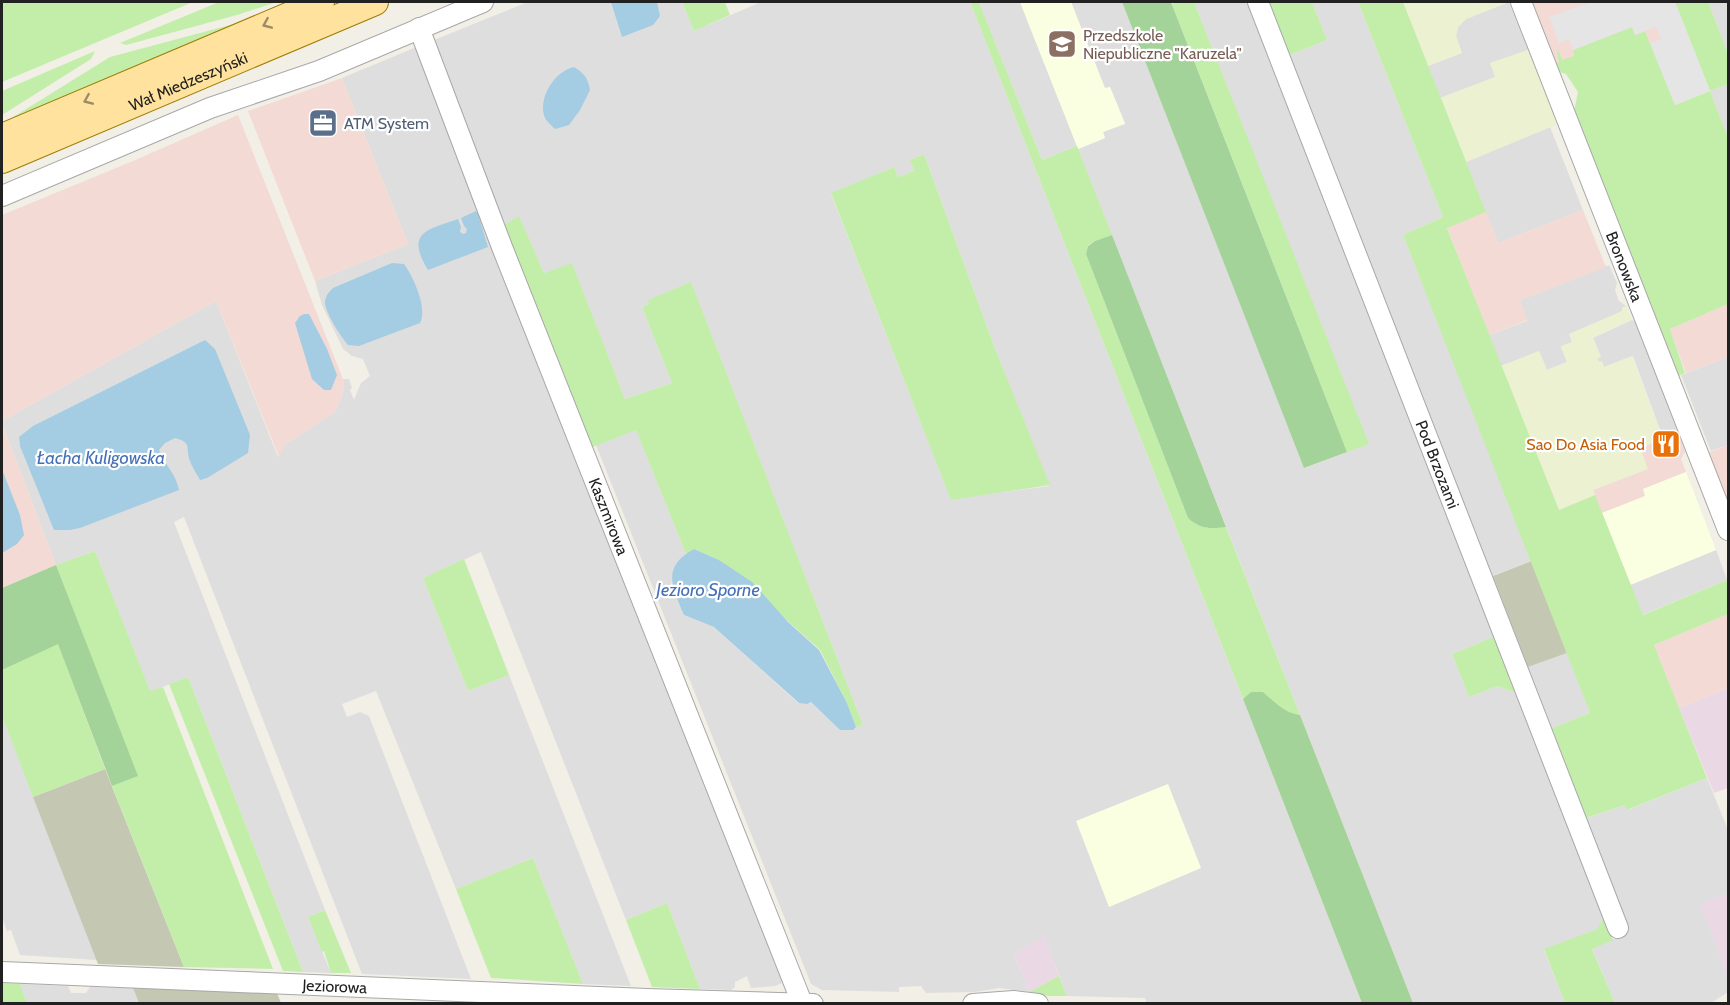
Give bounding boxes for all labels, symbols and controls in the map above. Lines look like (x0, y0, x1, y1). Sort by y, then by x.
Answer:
one-way arrow (263, 17, 274, 29)
place label: Przedszkole Niepubliczne "Karuzela" (1083, 26, 1242, 63)
school or university icon: Przedszkole Niepubliczne "Karuzela" (1046, 28, 1078, 60)
street label: Wał Miedzeszyński (126, 48, 250, 115)
one-way arrow (83, 93, 94, 105)
office icon: ATM System (307, 107, 339, 139)
place label: ATM System (344, 114, 429, 133)
street label: Bronowska (1602, 229, 1647, 305)
street label: Pod Brzozami (1411, 417, 1463, 511)
restaurant icon: Sao Do Asia Food (1650, 428, 1682, 460)
place label: Sao Do Asia Food (1526, 435, 1645, 454)
water label: Łacha Kuligowska (37, 447, 165, 469)
street label: Kaszmirowa (585, 475, 632, 558)
water label: Jezioro Sporne (654, 579, 760, 601)
street label: Jeziorowa (301, 976, 368, 997)

